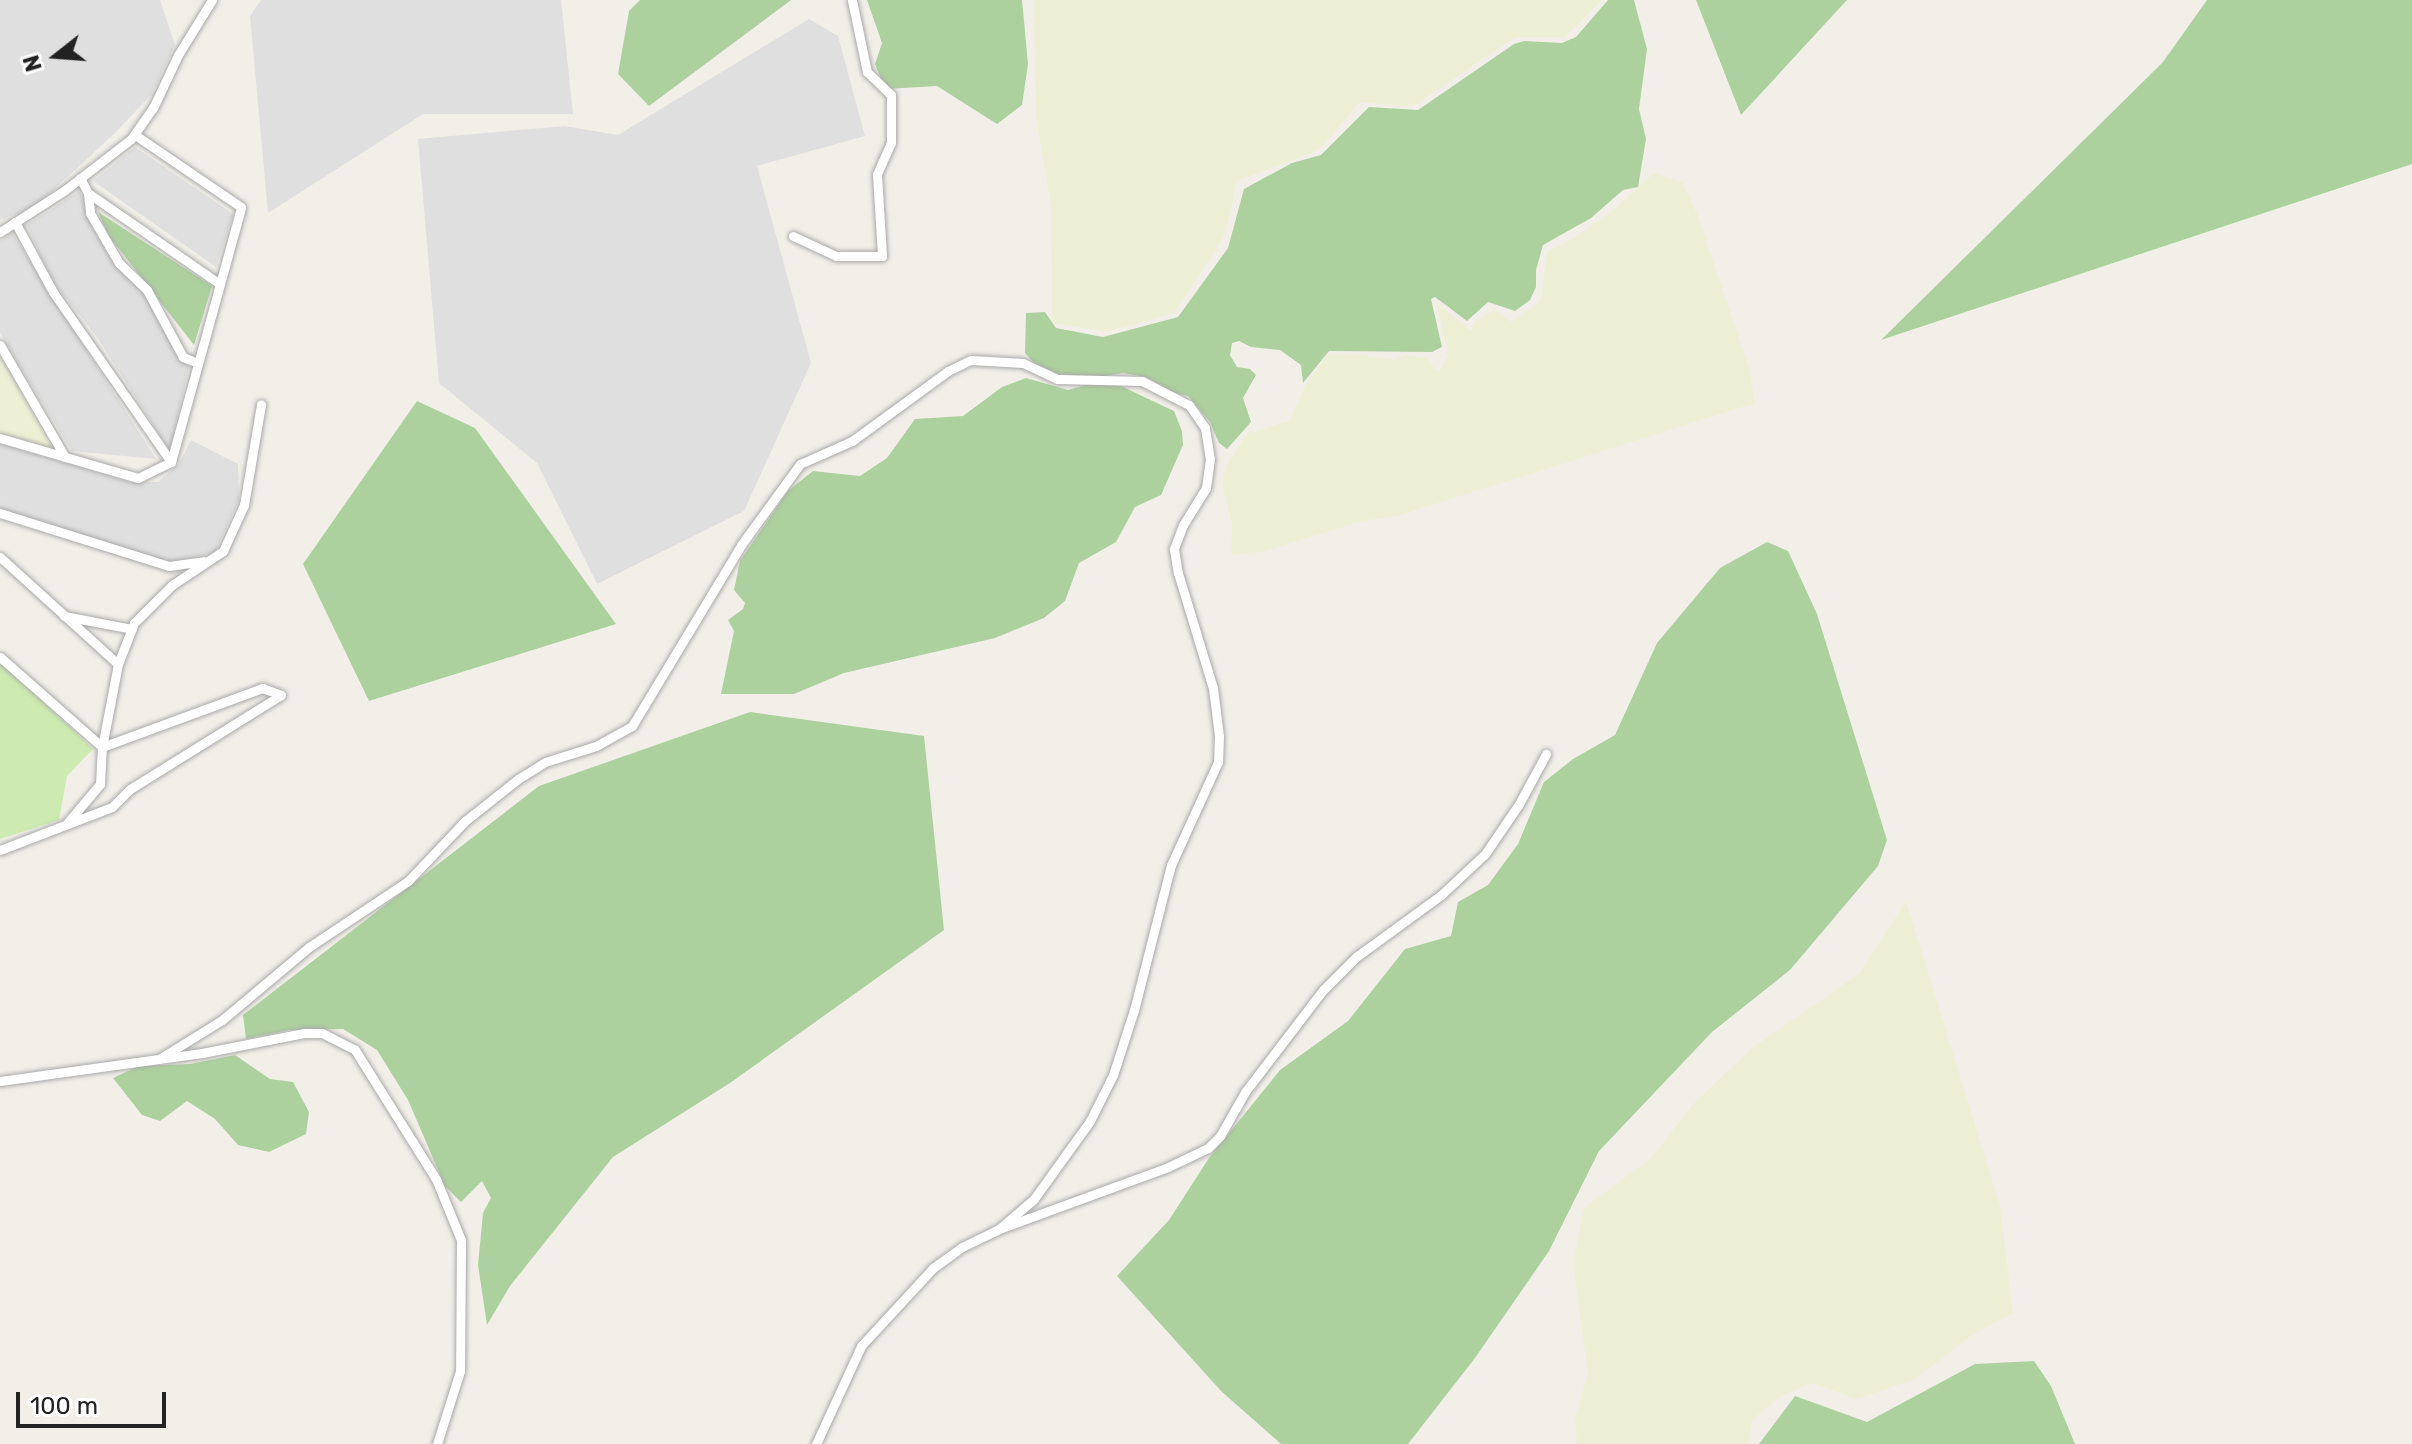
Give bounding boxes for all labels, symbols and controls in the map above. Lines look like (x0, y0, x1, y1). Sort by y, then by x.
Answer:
north arrow (16, 16, 96, 96)
text: N (17, 52, 48, 75)
scale bar (20, 1376, 170, 1426)
text: 100 m (30, 1392, 98, 1420)

